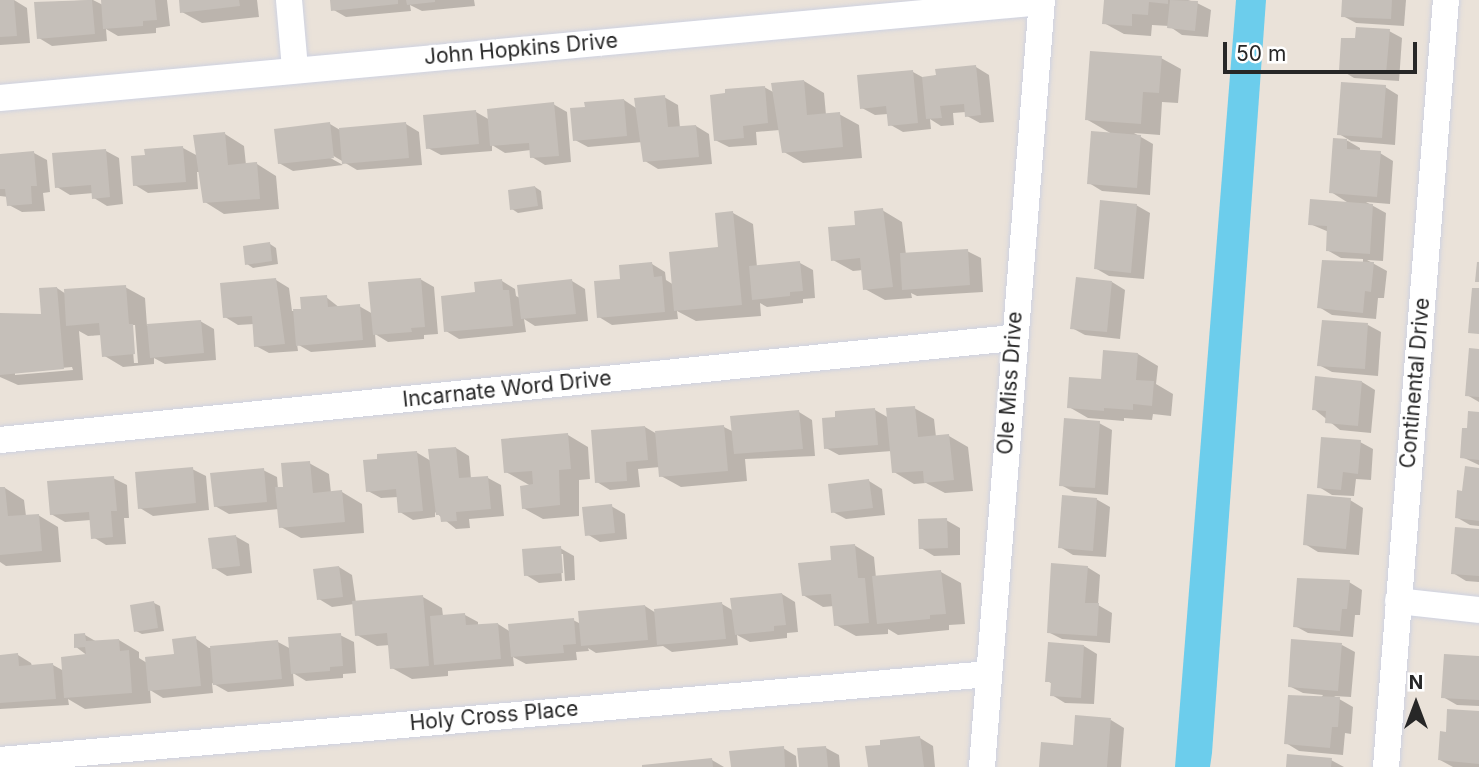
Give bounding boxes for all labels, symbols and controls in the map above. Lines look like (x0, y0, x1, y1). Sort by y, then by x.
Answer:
street label: John Hopkins Drive (423, 28, 619, 70)
scale bar (1227, 28, 1421, 72)
text: 50 m (1236, 41, 1286, 66)
street label: Continental Drive (1395, 297, 1435, 469)
street label: Ole Miss Drive (992, 311, 1028, 455)
street label: Incarnate Word Drive (401, 365, 613, 413)
north arrow (1381, 669, 1451, 739)
text: N (1409, 671, 1423, 694)
street label: Holy Cross Place (409, 696, 579, 736)

